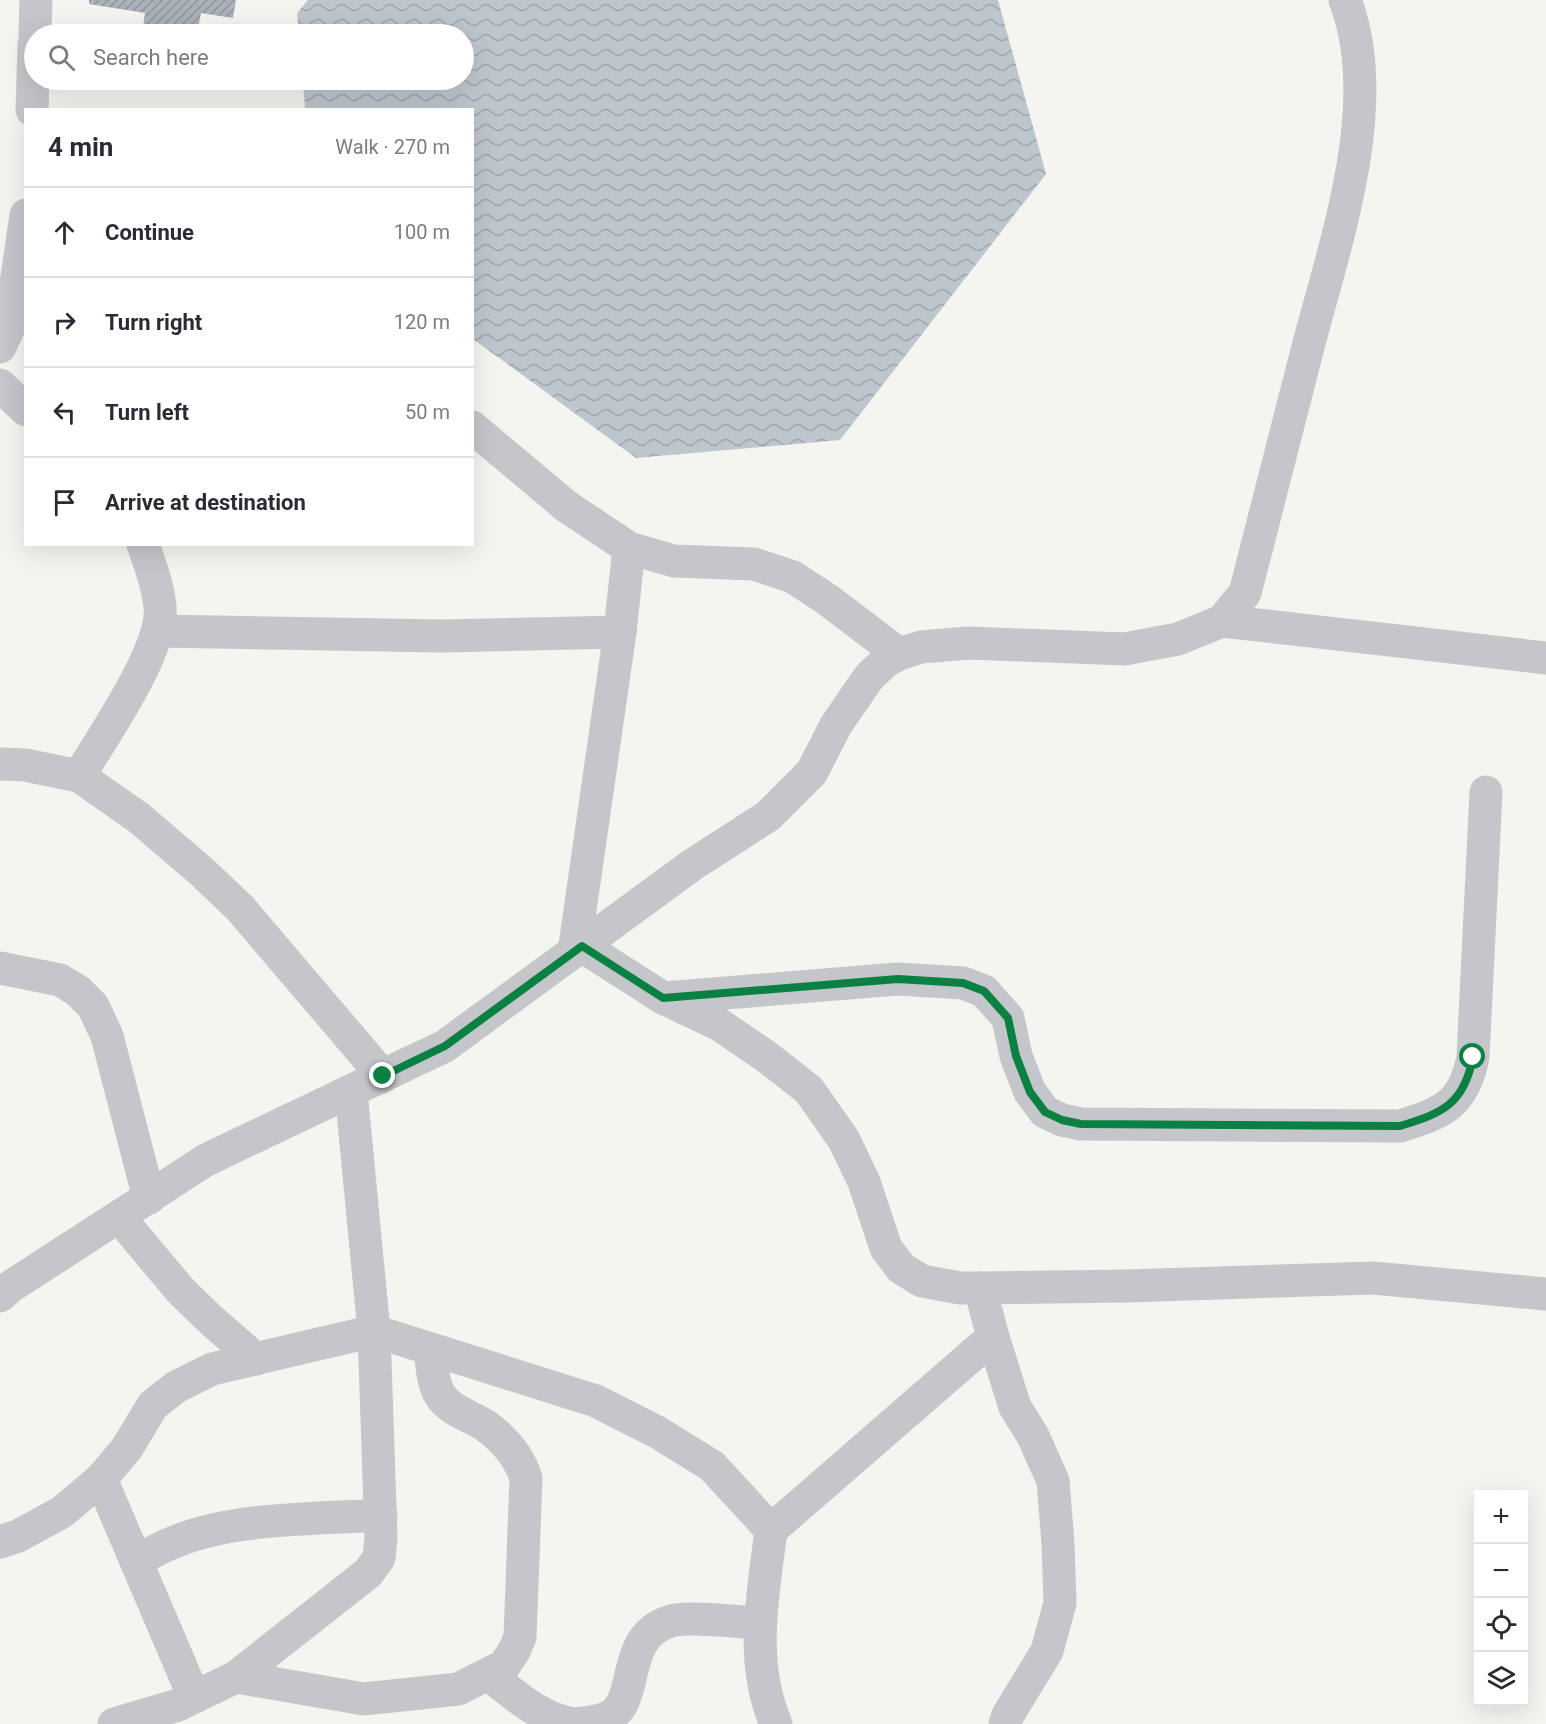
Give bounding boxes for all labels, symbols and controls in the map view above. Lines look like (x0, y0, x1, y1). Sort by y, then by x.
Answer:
search box (24, 24, 474, 90)
icon: search (45, 41, 78, 74)
text: Search here (93, 45, 209, 70)
text: 4 min (48, 132, 113, 162)
text: Walk · 270 m (335, 135, 450, 159)
icon: ahead (48, 216, 81, 249)
text: Continue (105, 220, 194, 245)
text: 100 m (394, 220, 450, 244)
icon: right (48, 306, 81, 339)
text: Turn right (105, 310, 202, 335)
text: 120 m (394, 310, 450, 334)
icon: left (48, 396, 81, 429)
text: Turn left (105, 400, 189, 425)
text: 50 m (405, 400, 450, 424)
icon: arrive (48, 486, 81, 519)
text: Arrive at destination (105, 490, 306, 515)
route start (1459, 1043, 1485, 1069)
route end (369, 1062, 395, 1088)
map controls (1474, 1490, 1528, 1706)
button: + (1474, 1490, 1528, 1544)
button: − (1474, 1544, 1528, 1598)
button: locate (1474, 1598, 1528, 1652)
button: layers (1474, 1652, 1528, 1706)

